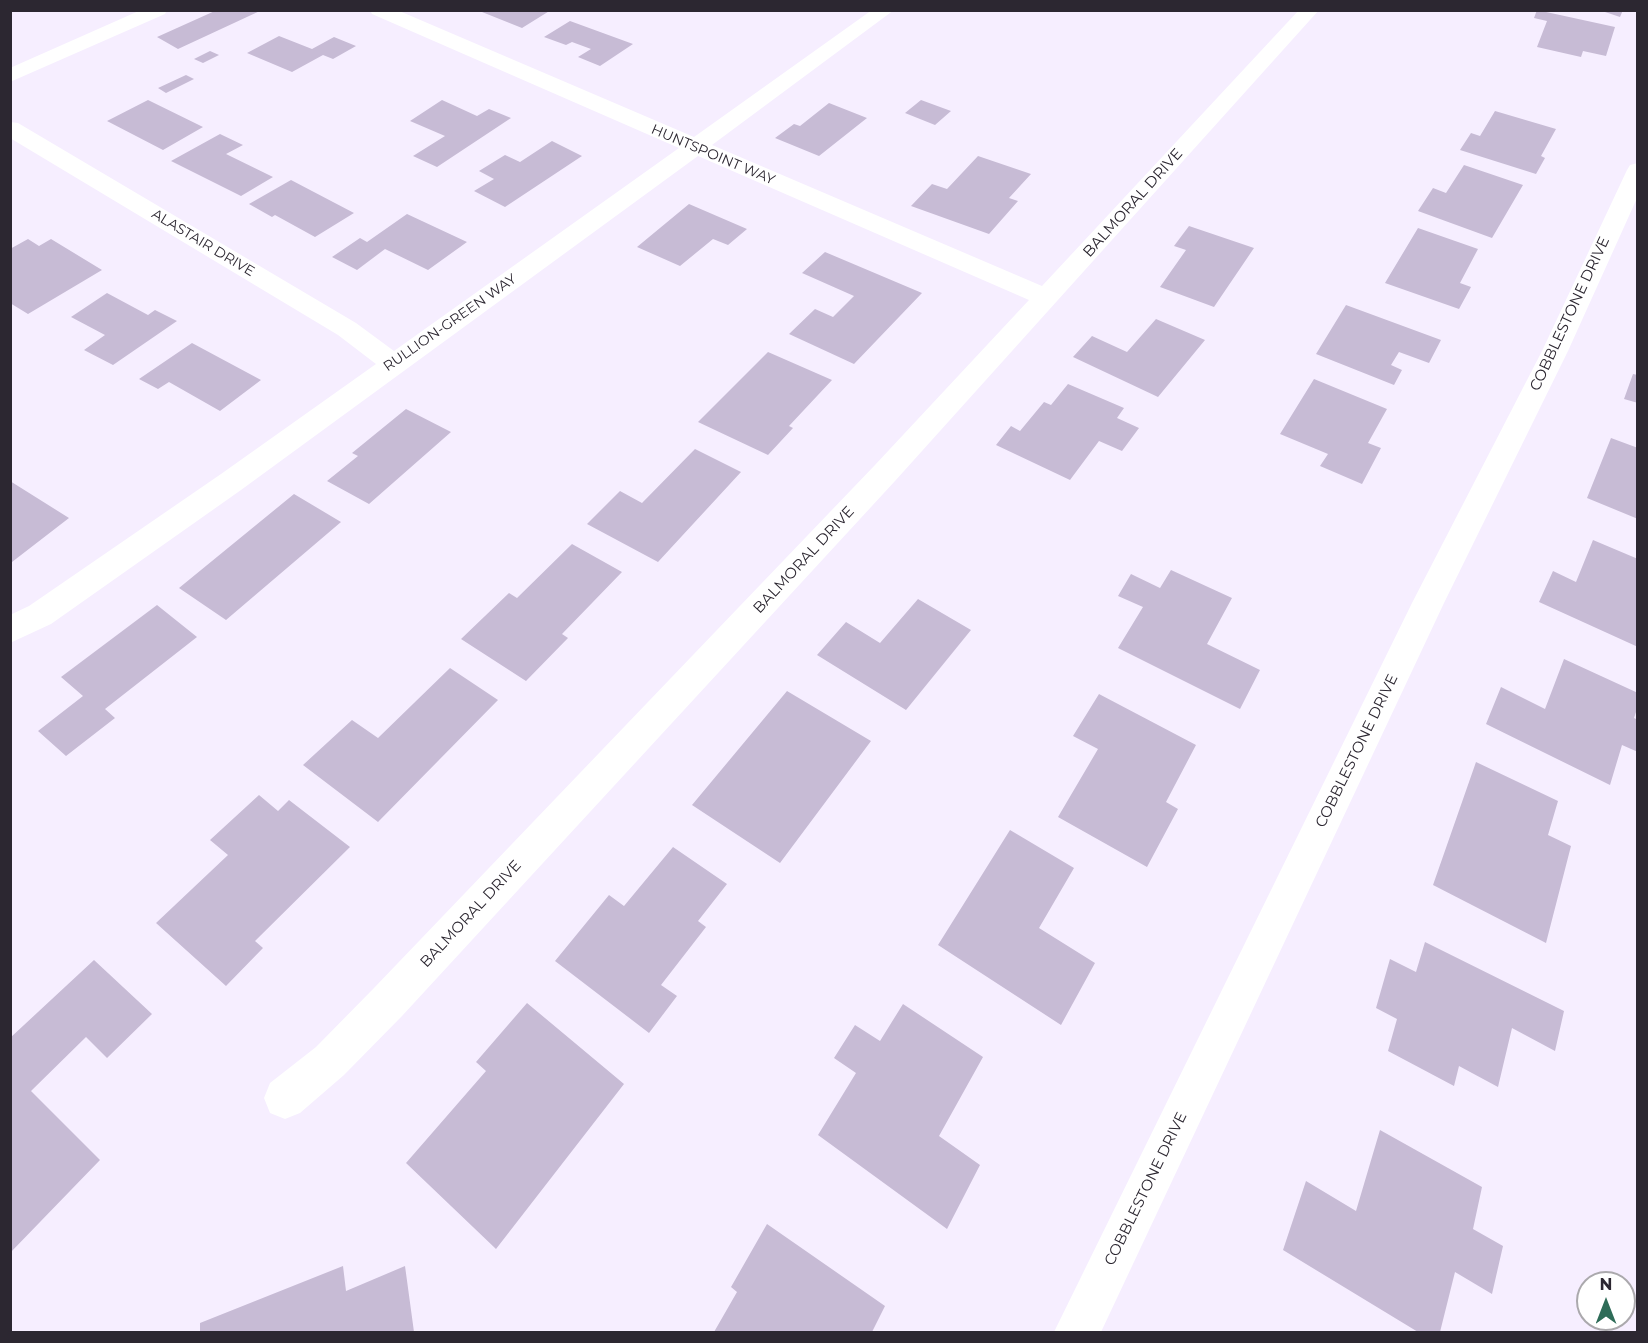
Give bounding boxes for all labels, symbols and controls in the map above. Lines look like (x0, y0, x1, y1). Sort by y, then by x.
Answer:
street label: HUNTSPOINT WAY (649, 121, 777, 189)
street label: BALMORAL DRIVE (1079, 145, 1187, 261)
street label: ALASTAIR DRIVE (149, 206, 257, 280)
street label: COBBLESTONE DRIVE (1526, 234, 1614, 394)
street label: RULLION-GREEN WAY (380, 271, 520, 375)
street label: BALMORAL DRIVE (750, 503, 858, 617)
street label: COBBLESTONE DRIVE (1312, 671, 1402, 831)
street label: BALMORAL DRIVE (417, 857, 525, 971)
street label: COBBLESTONE DRIVE (1101, 1109, 1191, 1269)
north arrow (1576, 1271, 1636, 1331)
text: N (1600, 1275, 1612, 1294)

